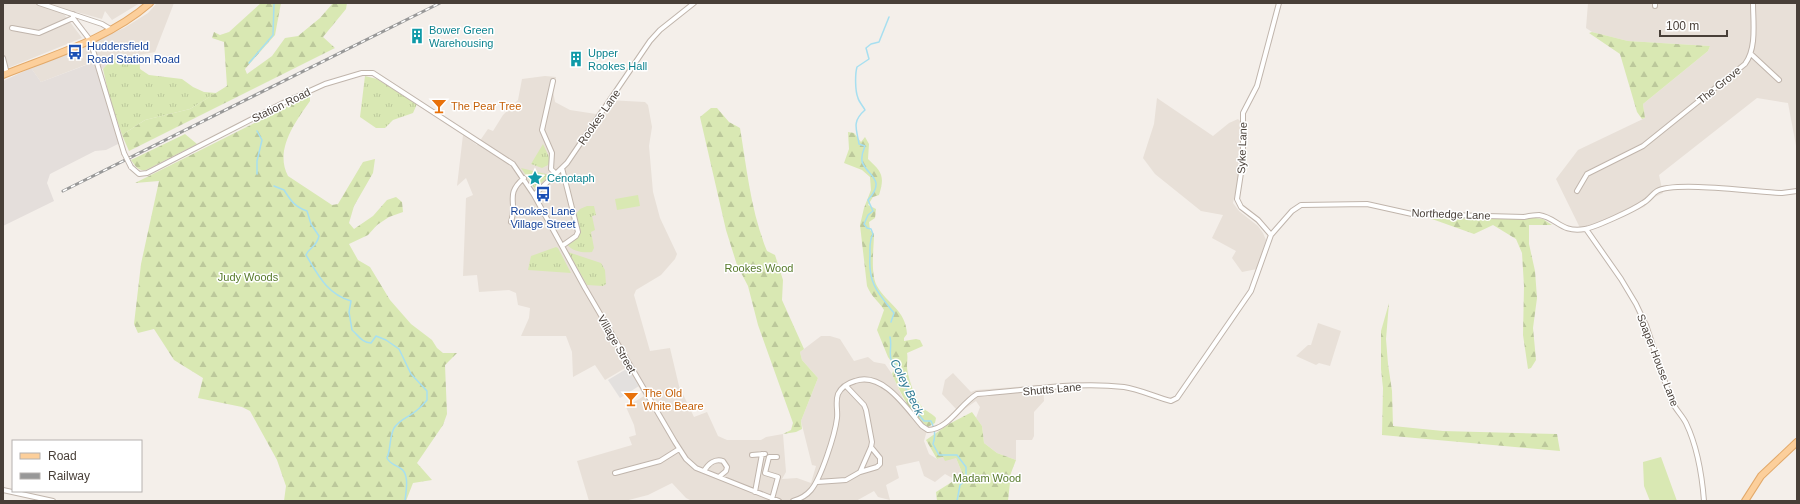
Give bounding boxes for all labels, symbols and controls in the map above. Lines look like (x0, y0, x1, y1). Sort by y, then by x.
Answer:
scale bar (1660, 12, 1727, 38)
text: 100 m (1666, 19, 1699, 33)
place label: Bower Green Warehousing (429, 24, 494, 49)
building icon: Bower Green Warehousing (408, 27, 426, 45)
place label: Huddersfield Road Station Road (87, 40, 180, 65)
bus stop icon: Huddersfield Road Station Road (66, 43, 84, 61)
place label: Upper Rookes Hall (588, 47, 647, 72)
building icon: Upper Rookes Hall (567, 50, 585, 68)
street label: The Grove (1695, 64, 1743, 106)
street label: Station Road (250, 86, 312, 124)
street label: Rookes Lane (575, 87, 623, 147)
bar icon: The Pear Tree (430, 97, 448, 115)
place label: The Pear Tree (451, 100, 521, 112)
street label: Syke Lane (1235, 122, 1249, 174)
place icon: Cenotaph (526, 169, 544, 187)
place label: Cenotaph (547, 172, 595, 184)
bus stop icon: Rookes Lane Village Street (534, 185, 552, 203)
place label: Rookes Lane Village Street (510, 205, 576, 230)
street label: Northedge Lane (1411, 207, 1491, 221)
park label: Rookes Wood (725, 262, 793, 274)
park label: Judy Woods (218, 271, 279, 283)
street label: Soaper House Lane (1635, 312, 1681, 408)
street label: Village Street (595, 313, 639, 375)
water label: Coley Beck (887, 357, 927, 418)
street label: Shutts Lane (1022, 380, 1082, 398)
place label: The Old White Beare (643, 387, 704, 412)
bar icon: The Old White Beare (622, 390, 640, 408)
legend (12, 440, 142, 492)
text: Road (48, 449, 77, 463)
text: Railway (48, 469, 90, 483)
park label: Madam Wood (953, 472, 1021, 484)

